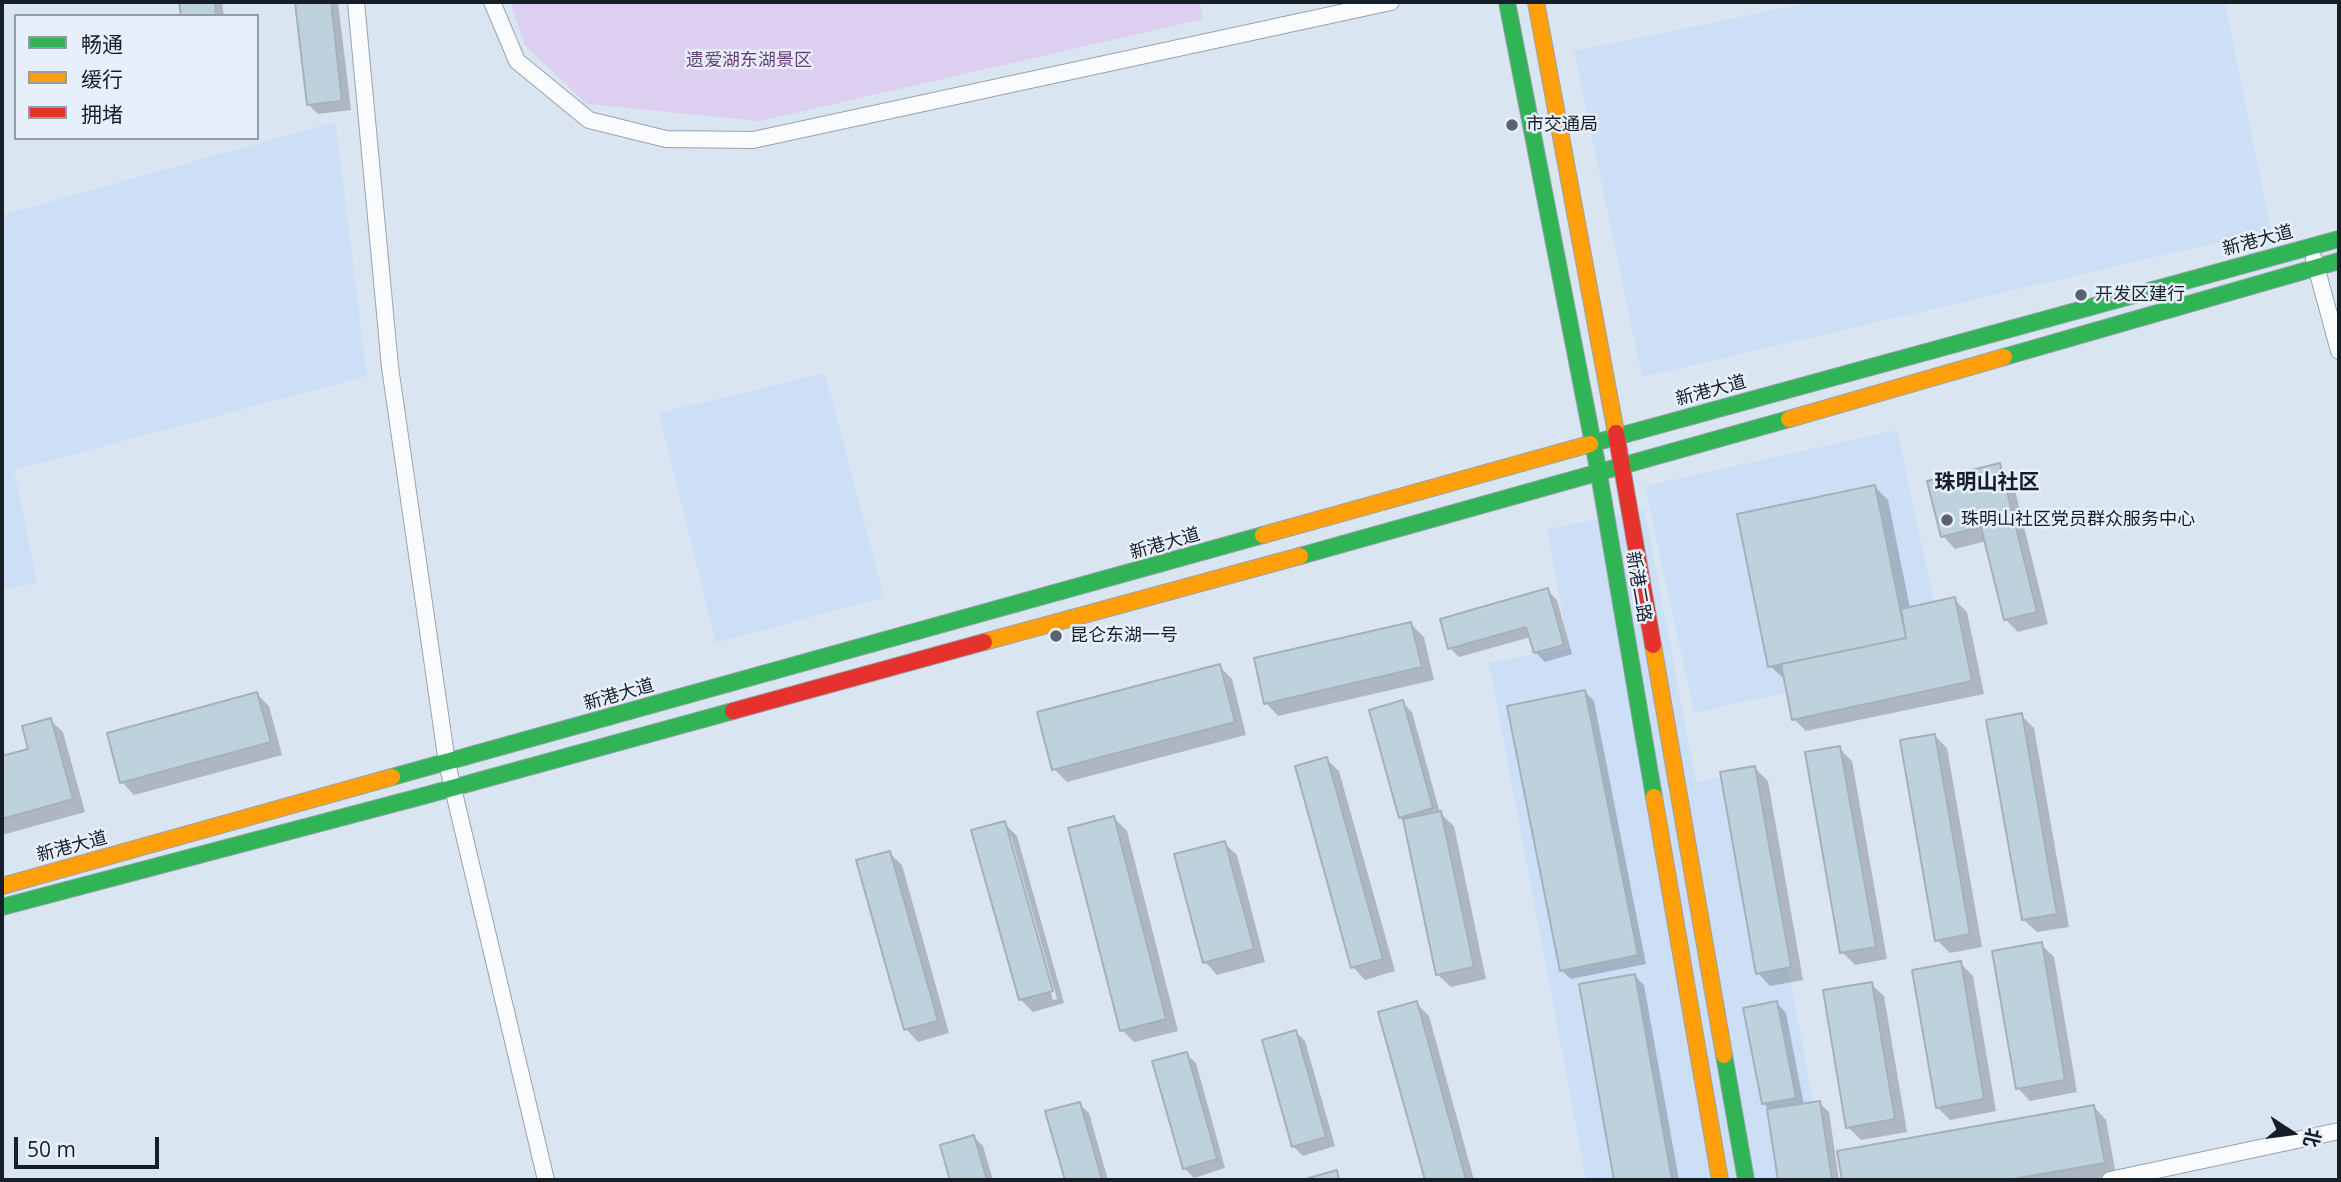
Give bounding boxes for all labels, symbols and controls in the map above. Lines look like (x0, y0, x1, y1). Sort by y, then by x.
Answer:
legend (14, 14, 259, 140)
text: 畅通 (81, 30, 123, 58)
park label: 遗爱湖东湖景区 (686, 50, 812, 72)
text: 缓行 (81, 65, 123, 93)
text: 拥堵 (81, 100, 123, 128)
place label: 市交通局 (1526, 114, 1598, 136)
marker: 市交通局 (1504, 117, 1520, 133)
street label: 新港大道 (2220, 221, 2296, 261)
place label: 开发区建行 (2095, 284, 2185, 306)
marker: 开发区建行 (2073, 287, 2089, 303)
street label: 新港大道 (1673, 371, 1749, 411)
district label: 珠明山社区 (1935, 470, 2039, 496)
place label: 珠明山社区党员群众服务中心 (1961, 509, 2195, 531)
marker: 珠明山社区党员群众服务中心 (1939, 512, 1955, 528)
street label: 新港大道 (1127, 524, 1203, 564)
street label: 新港二路 (1621, 550, 1655, 624)
place label: 昆仑东湖一号 (1070, 625, 1178, 647)
marker: 昆仑东湖一号 (1048, 628, 1064, 644)
street label: 新港大道 (581, 675, 657, 715)
street label: 新港大道 (34, 827, 110, 867)
north arrow (2257, 1098, 2327, 1168)
scale bar (18, 1122, 163, 1166)
text: 北 (2298, 1126, 2327, 1150)
text: 50 m (27, 1135, 76, 1163)

